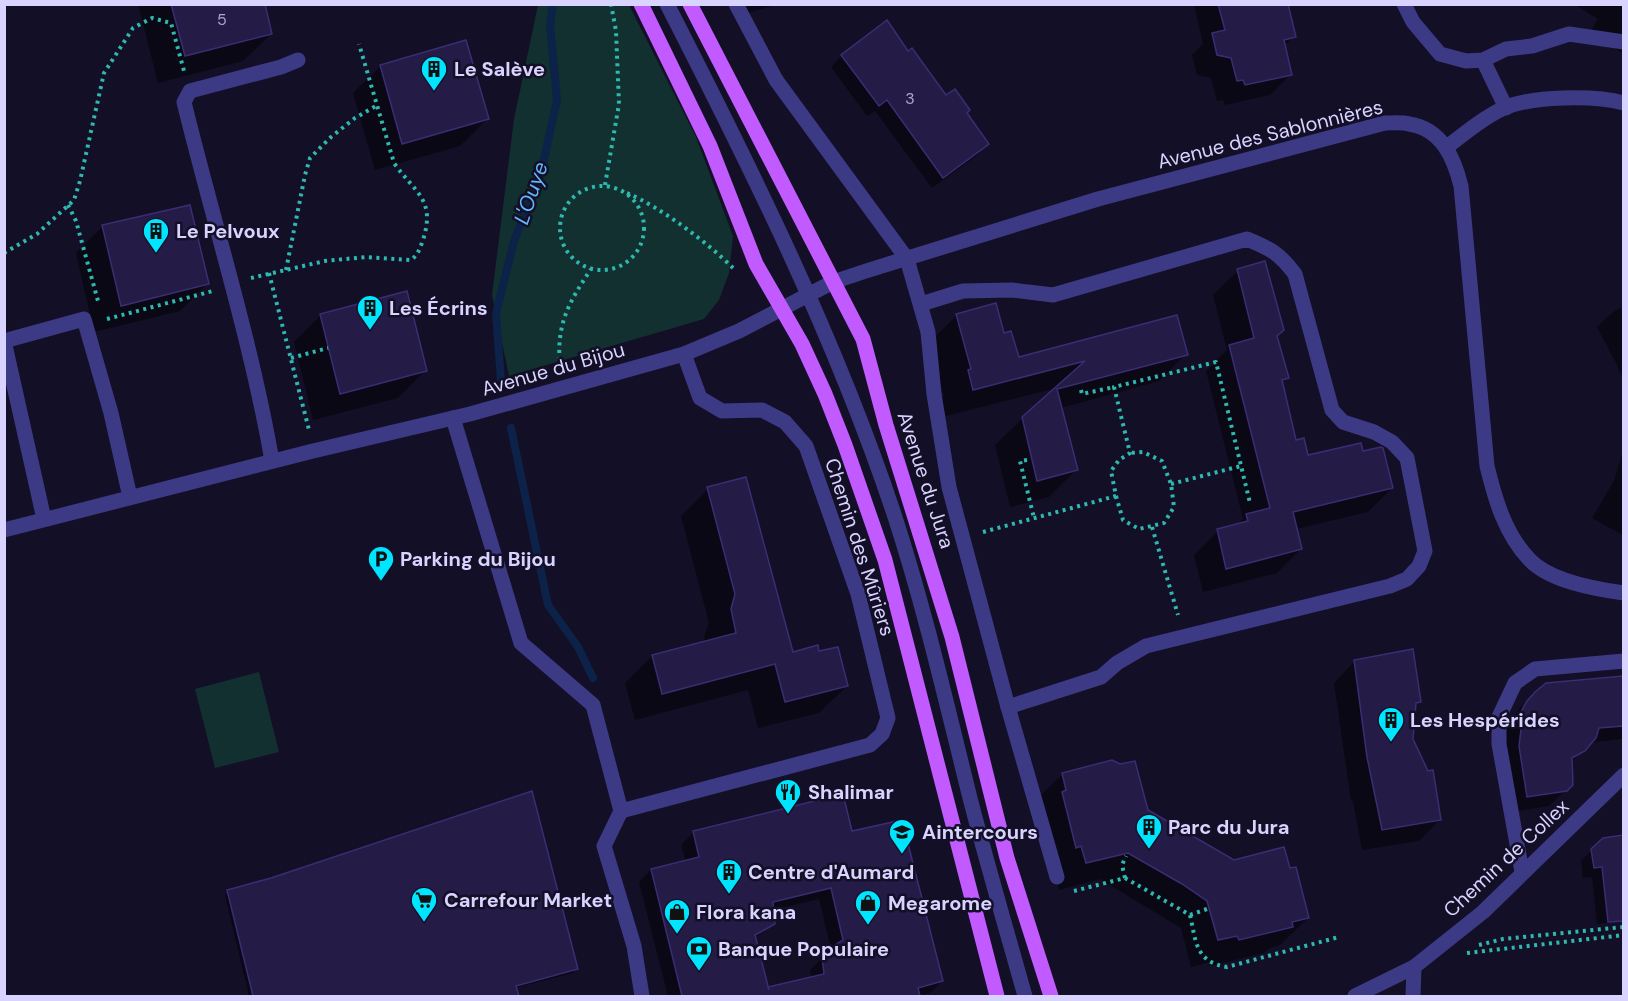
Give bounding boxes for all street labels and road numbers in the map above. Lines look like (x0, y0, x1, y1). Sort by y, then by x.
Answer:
street label: Avenue des Sablonnières (1155, 93, 1385, 175)
street label: Avenue du Bijou (478, 336, 628, 402)
street label: Avenue du Jura (892, 408, 960, 552)
street label: Chemin des Mûriers (819, 455, 901, 639)
street label: Chemin de Collex (1438, 793, 1574, 923)

